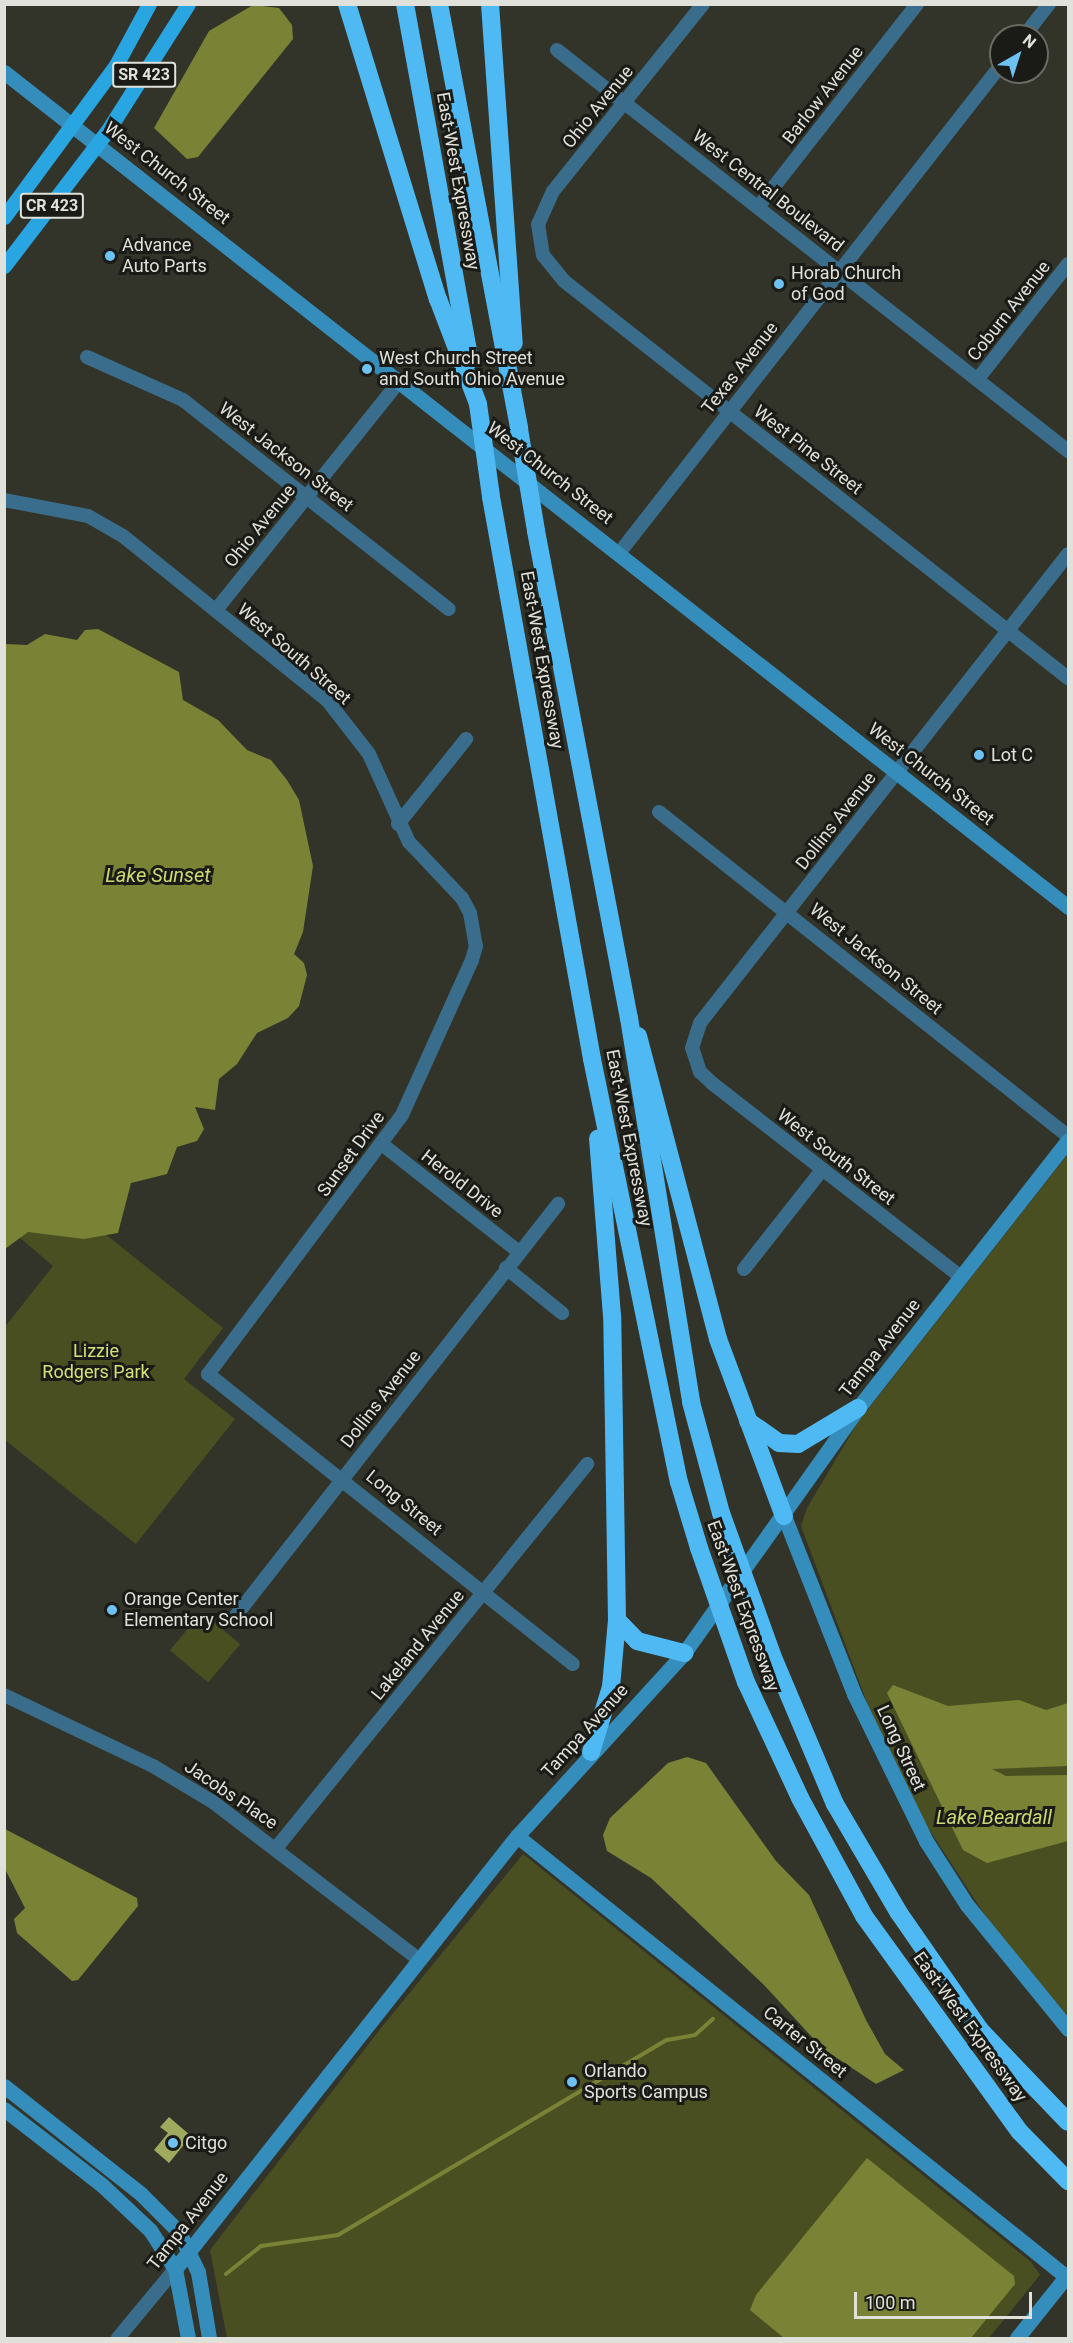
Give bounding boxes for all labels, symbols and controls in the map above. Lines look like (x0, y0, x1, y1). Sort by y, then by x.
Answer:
north arrow (989, 24, 1049, 84)
text: N (1019, 30, 1040, 52)
street label: Barlow Avenue (778, 42, 868, 148)
street label: Ohio Avenue (558, 61, 638, 153)
road number: SR 423 (111, 62, 177, 88)
street label: East-West Expressway (432, 90, 484, 272)
street label: West Church Street (100, 117, 234, 229)
street label: West Central Boulevard (688, 125, 848, 257)
road number: CR 423 (19, 193, 85, 219)
place label: Advance Auto Parts (122, 235, 207, 278)
marker: Advance Auto Parts (103, 249, 117, 263)
street label: Coburn Avenue (963, 257, 1055, 365)
place label: Horab Church of God (791, 263, 901, 306)
marker: Horab Church of God (772, 277, 786, 291)
street label: Texas Avenue (697, 318, 783, 418)
place label: West Church Street and South Ohio Avenue (379, 348, 565, 391)
marker: West Church Street and South Ohio Avenue (360, 362, 374, 376)
street label: West Jackson Street (214, 398, 358, 516)
street label: West Pine Street (749, 401, 867, 499)
street label: West Church Street (483, 417, 617, 529)
street label: Ohio Avenue (220, 480, 300, 572)
street label: East-West Expressway (516, 569, 568, 751)
street label: West South Street (233, 599, 355, 709)
street label: West Church Street (864, 718, 998, 830)
place label: Lot C (991, 744, 1033, 766)
marker: Lot C (972, 748, 986, 762)
street label: Dollins Avenue (791, 768, 881, 874)
water label: Lake Sunset (105, 863, 211, 887)
street label: West Jackson Street (805, 899, 947, 1019)
street label: East-West Expressway (601, 1048, 657, 1228)
street label: West South Street (773, 1104, 899, 1210)
street label: Sunset Drive (313, 1107, 389, 1201)
street label: Herold Drive (417, 1145, 507, 1223)
street label: Tampa Avenue (835, 1295, 925, 1401)
park label: Lizzie Rodgers Park (42, 1341, 150, 1384)
street label: Dollins Avenue (336, 1346, 426, 1452)
street label: Long Street (361, 1466, 447, 1540)
street label: East-West Expressway (702, 1518, 784, 1694)
street label: Lakeland Avenue (367, 1586, 469, 1704)
place label: Orange Center Elementary School (124, 1589, 273, 1632)
marker: Orange Center Elementary School (105, 1603, 119, 1617)
street label: Tampa Avenue (537, 1680, 633, 1782)
street label: Long Street (872, 1702, 930, 1794)
street label: Jacobs Place (180, 1756, 282, 1834)
water label: Lake Beardall (936, 1805, 1052, 1829)
street label: East-West Expressway (908, 1948, 1032, 2106)
street label: Carter Street (759, 2002, 851, 2082)
place label: Orlando Sports Campus (584, 2061, 708, 2104)
marker: Orlando Sports Campus (565, 2075, 579, 2089)
place label: Citgo (185, 2132, 227, 2154)
marker: Citgo (166, 2136, 180, 2150)
street label: Tampa Avenue (143, 2168, 233, 2274)
scale bar (857, 2280, 1036, 2318)
text: 100 m (865, 2292, 916, 2313)

